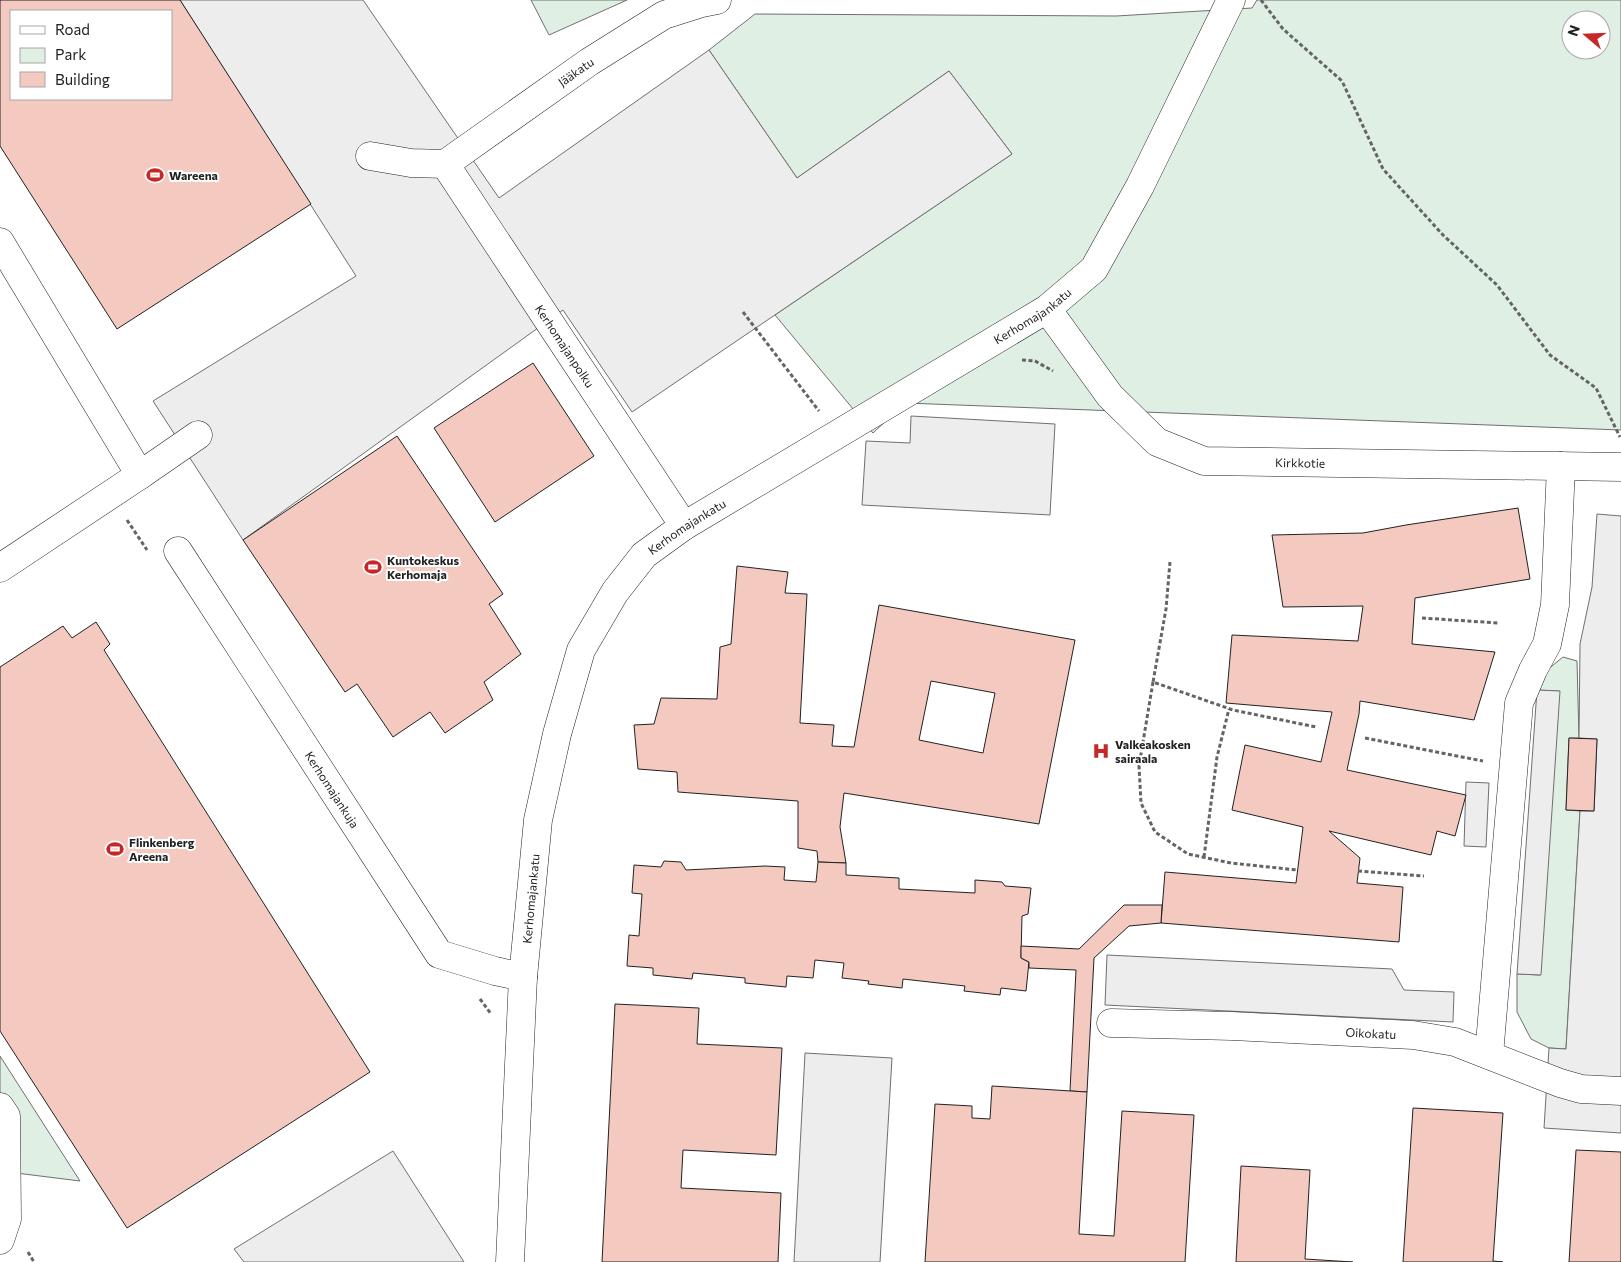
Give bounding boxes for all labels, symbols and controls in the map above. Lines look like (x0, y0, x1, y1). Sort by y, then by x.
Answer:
legend (10, 10, 172, 100)
north arrow (1561, 10, 1611, 60)
text: Road (55, 20, 90, 38)
text: N (1563, 23, 1583, 38)
text: Park (55, 45, 86, 63)
street label: Jääkatu (555, 54, 596, 90)
text: Building (55, 70, 110, 88)
sports icon: Wareena (145, 165, 165, 185)
place label: Wareena (169, 168, 218, 182)
street label: Kerhomajankatu (991, 285, 1074, 346)
street label: Kerhomajanpolku (533, 302, 598, 390)
street label: Kirkkotie (1275, 455, 1325, 470)
street label: Kerhomajankatu (645, 496, 728, 557)
place label: Kuntokeskus Kerhomaja (387, 553, 459, 581)
sports icon: Kuntokeskus Kerhomaja (363, 557, 383, 577)
place label: Valkeakosken sairaala (1115, 737, 1191, 765)
hospital icon: Valkeakosken sairaala (1091, 741, 1111, 761)
street label: Kerhomajankuja (302, 748, 362, 830)
place label: Flinkenberg Areena (129, 835, 195, 863)
sports icon: Flinkenberg Areena (105, 839, 125, 859)
street label: Kerhomajankatu (519, 853, 542, 944)
street label: Oikokatu (1345, 1025, 1396, 1041)

